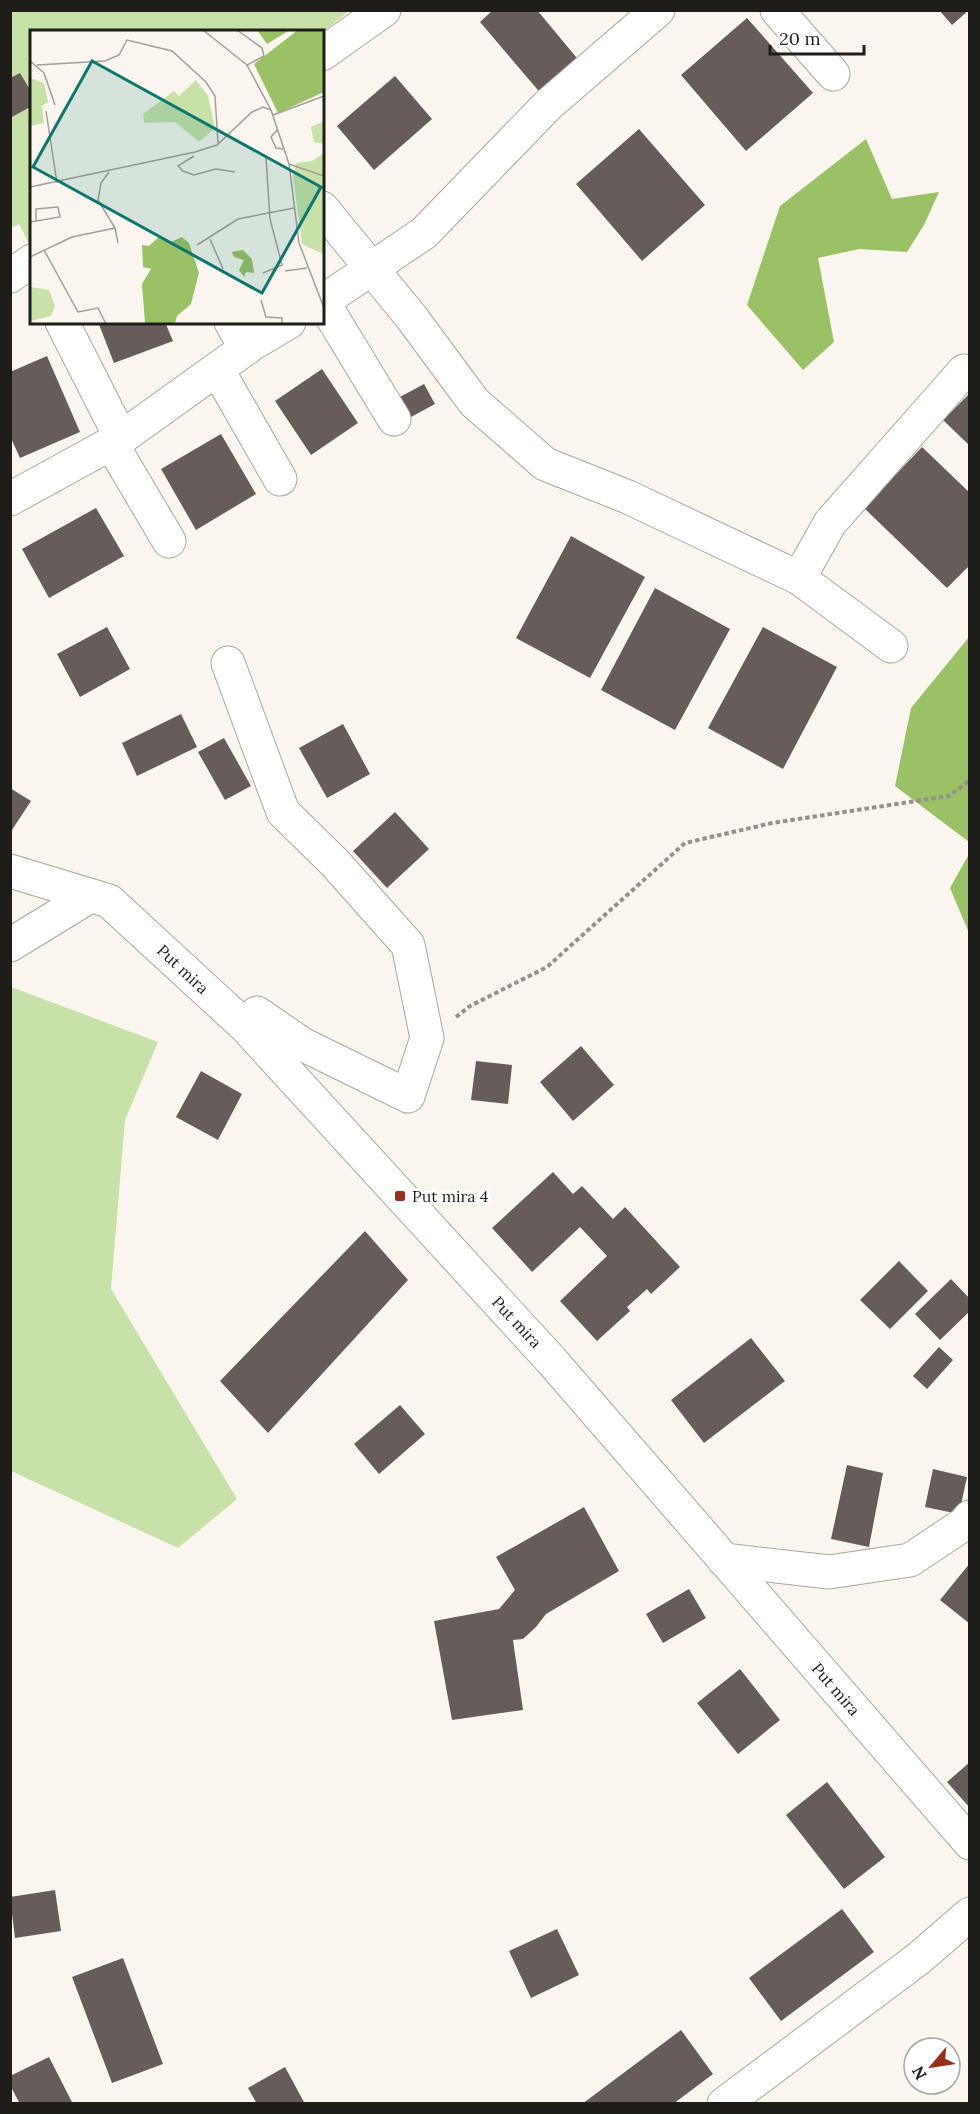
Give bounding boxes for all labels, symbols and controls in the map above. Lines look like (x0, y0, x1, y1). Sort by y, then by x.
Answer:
scale bar (770, 18, 864, 56)
text: 20 m (779, 27, 821, 50)
inset map (30, 30, 324, 324)
street label: Put mira (153, 940, 213, 998)
place label: Put mira 4 (412, 1186, 489, 1206)
marker: Put mira 4 (393, 1189, 407, 1203)
street label: Put mira (488, 1292, 546, 1352)
street label: Put mira (808, 1658, 864, 1720)
north arrow (902, 2036, 962, 2096)
text: N (907, 2063, 931, 2084)

